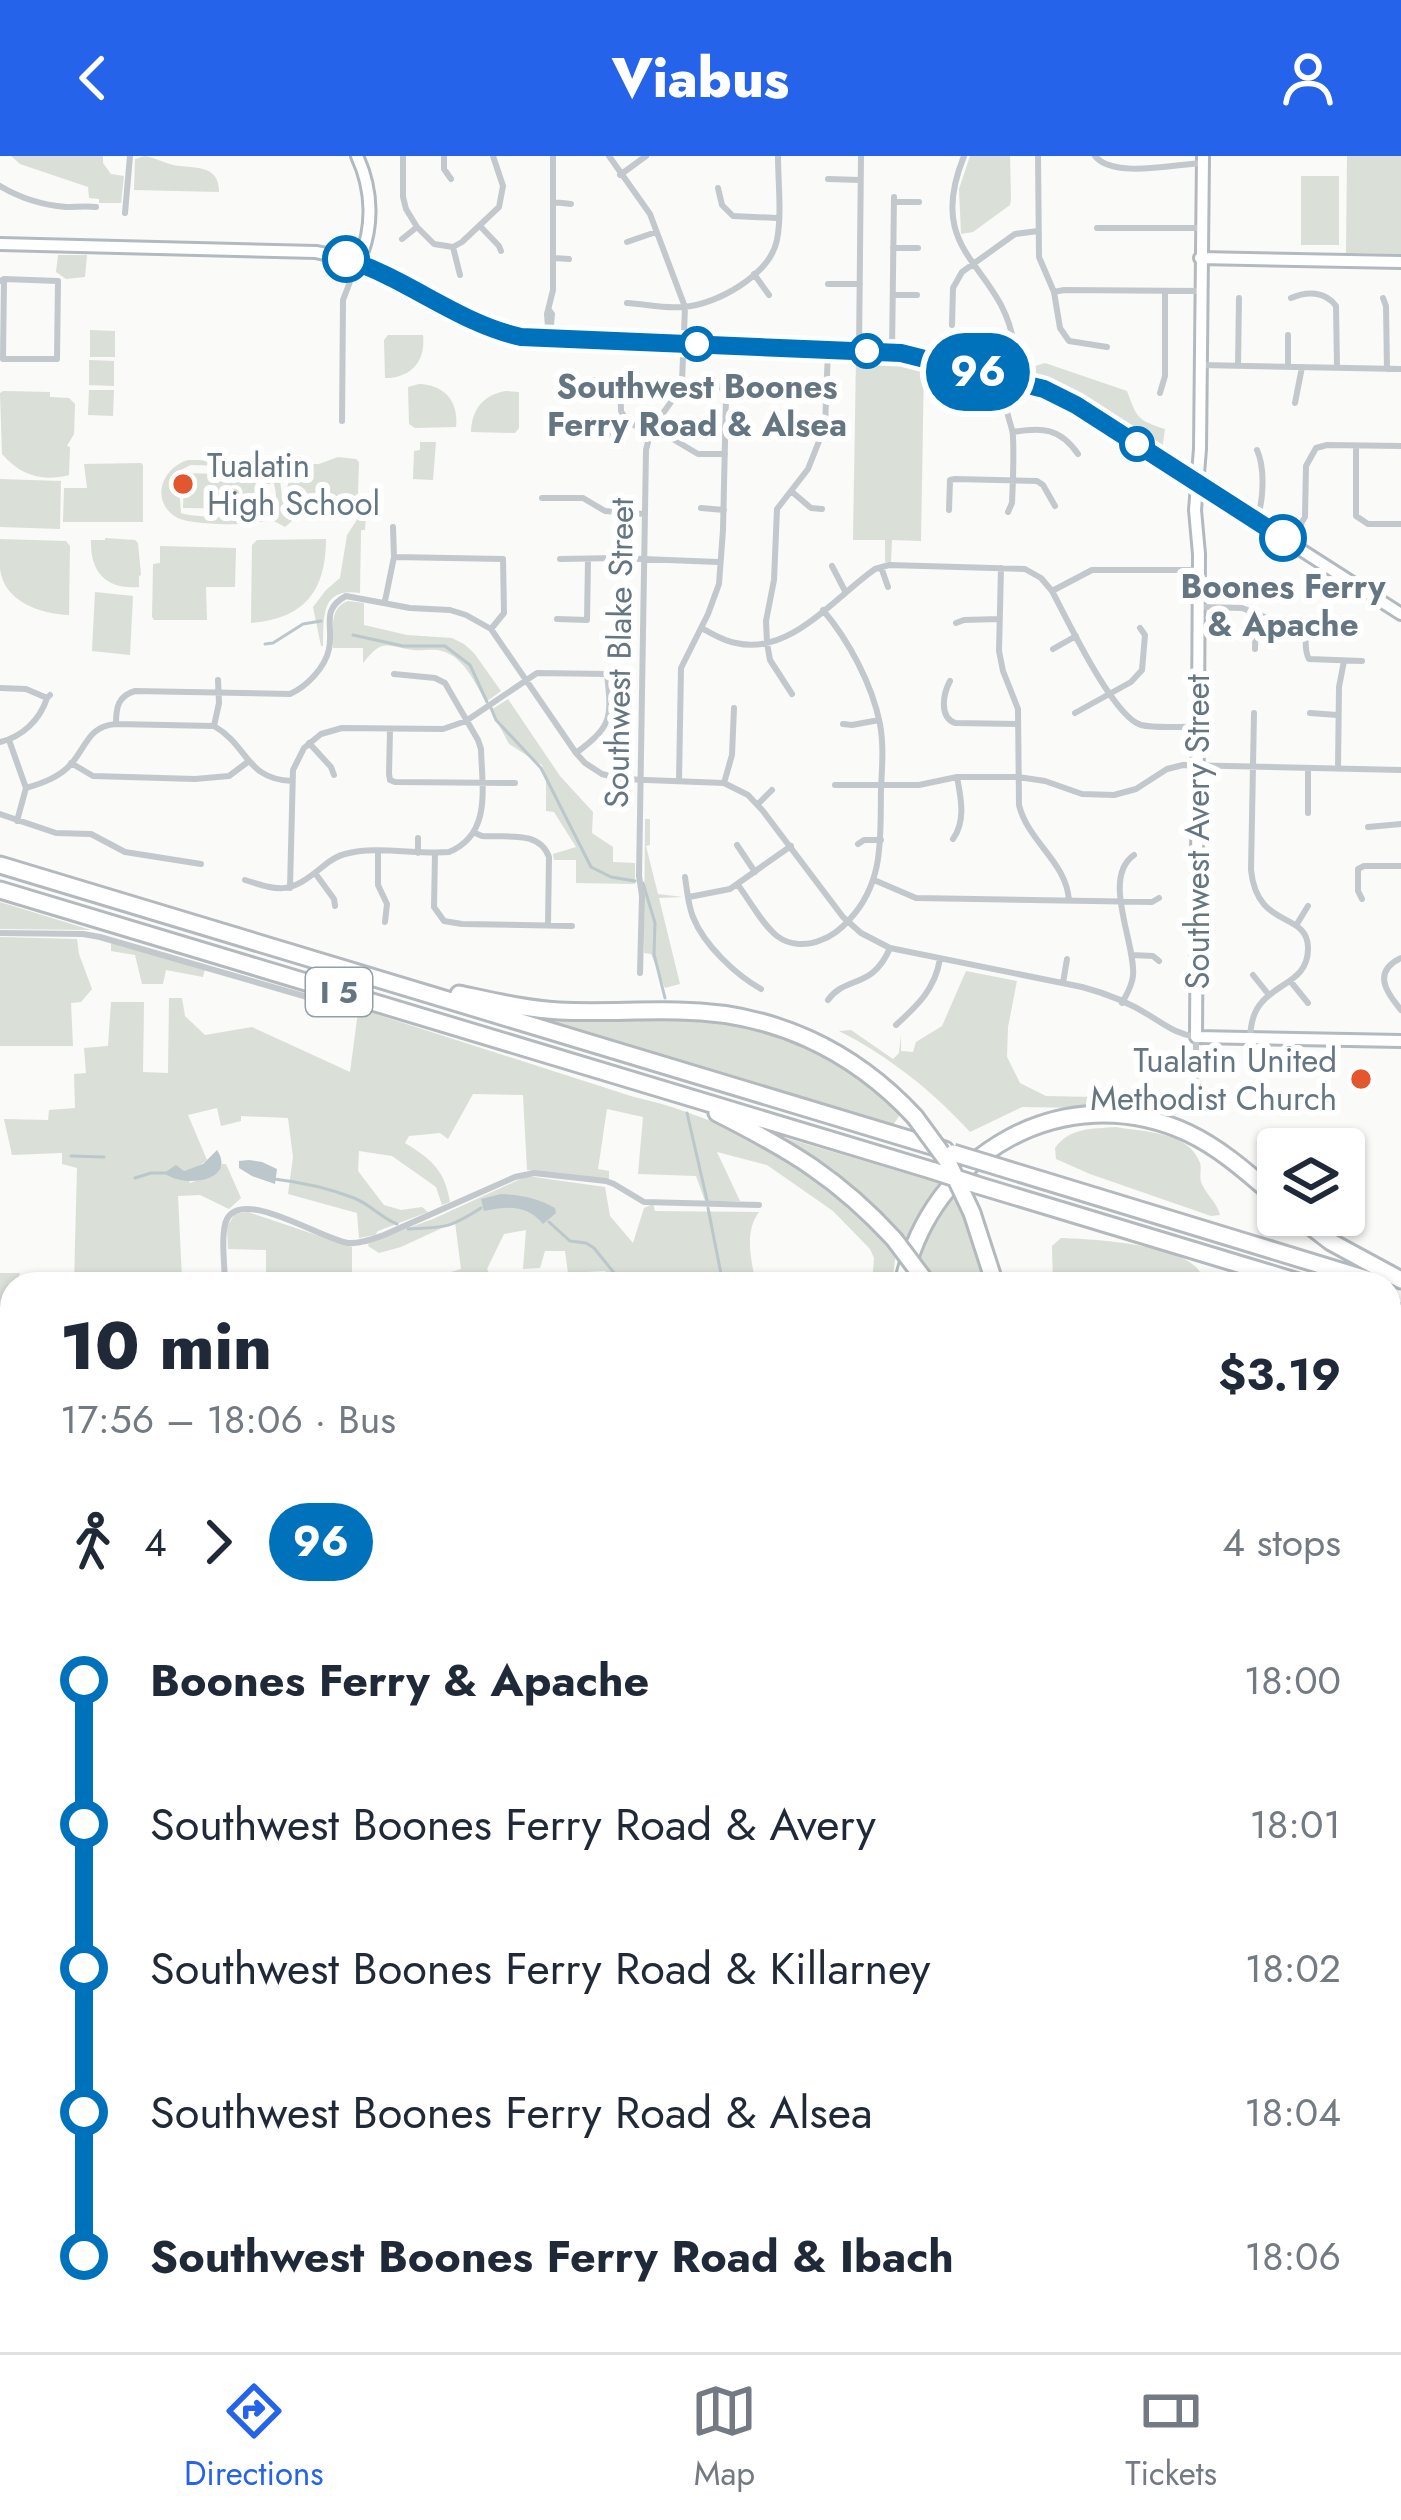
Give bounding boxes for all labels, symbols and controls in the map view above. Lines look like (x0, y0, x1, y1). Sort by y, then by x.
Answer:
text: Viabus (612, 39, 789, 117)
icon: back (60, 45, 126, 111)
icon: person (1275, 45, 1341, 111)
unlabelled marker (324, 237, 368, 281)
marker: Southwest Boones Ferry Road & Alsea (681, 328, 713, 360)
line badge: 96 (924, 333, 1032, 411)
unlabelled marker (851, 335, 883, 367)
text: 96 (950, 341, 1006, 402)
place label: Southwest Boones Ferry Road & Alsea (547, 363, 847, 448)
unlabelled marker (1121, 428, 1153, 460)
place label: Tualatin High School (207, 442, 380, 527)
marker: Tualatin High School (170, 471, 196, 497)
street label: Southwest Blake Street (593, 497, 645, 808)
marker: Boones Ferry & Apache (1261, 516, 1305, 560)
place label: Boones Ferry & Apache (1180, 563, 1386, 648)
street label: Southwest Avery Street (1174, 674, 1221, 990)
road number: I 5 (306, 968, 372, 1016)
place label: Tualatin United Methodist Church (1090, 1037, 1337, 1122)
marker: Tualatin United Methodist Church (1348, 1066, 1374, 1092)
map controls (1257, 1128, 1365, 1236)
button: layers (1257, 1128, 1365, 1236)
text: 10 min (60, 1298, 272, 1394)
text: $3.19 (1218, 1342, 1341, 1407)
text: 17:56 – 18:06 · Bus (60, 1391, 396, 1448)
icon: walk (60, 1509, 126, 1575)
icon: forward (185, 1509, 251, 1575)
text: 96 (293, 1511, 349, 1572)
text: 4 (144, 1514, 167, 1571)
text: 4 stops (1222, 1514, 1341, 1571)
text: Boones Ferry & Apache (150, 1648, 649, 1713)
text: 18:00 (1244, 1652, 1341, 1709)
text: Southwest Boones Ferry Road & Avery (150, 1792, 876, 1857)
text: 18:01 (1250, 1796, 1341, 1853)
text: Southwest Boones Ferry Road & Killarney (150, 1936, 930, 2001)
text: 18:02 (1245, 1940, 1341, 1997)
text: Southwest Boones Ferry Road & Alsea (150, 2080, 873, 2145)
text: 18:04 (1244, 2084, 1341, 2141)
text: Southwest Boones Ferry Road & Ibach (150, 2224, 954, 2289)
text: 18:06 (1245, 2228, 1341, 2285)
tab: Directions (184, 2378, 324, 2497)
tab: Map (691, 2378, 757, 2497)
tab: Tickets (1125, 2378, 1217, 2497)

